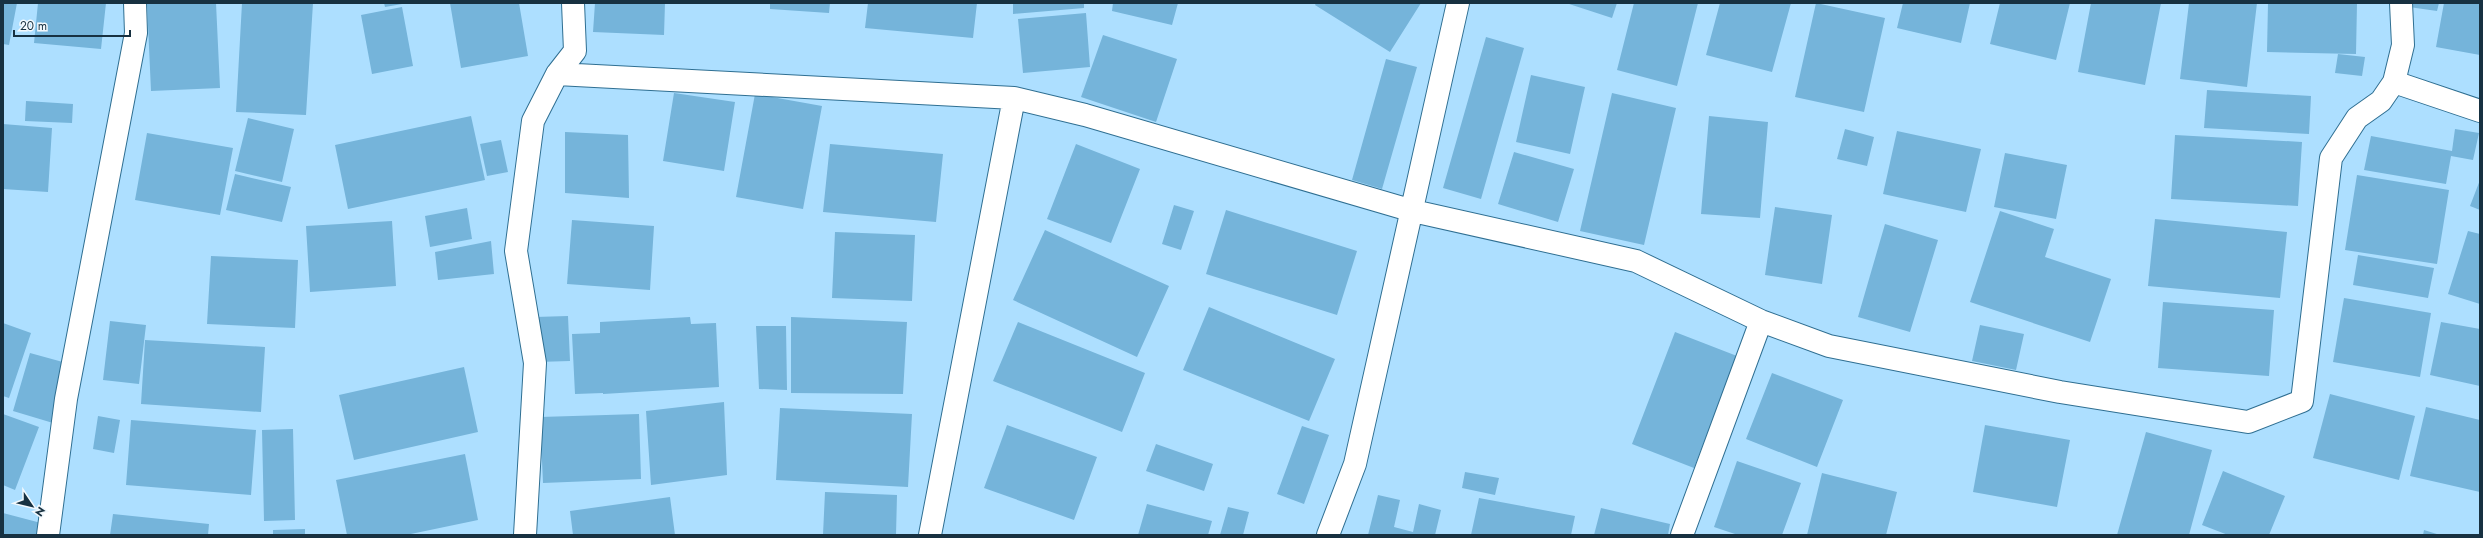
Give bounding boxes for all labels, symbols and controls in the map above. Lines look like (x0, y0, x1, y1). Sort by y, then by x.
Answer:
scale bar (14, 12, 130, 38)
text: 20 m (20, 17, 47, 35)
north arrow (12, 486, 52, 526)
text: N (31, 504, 49, 520)

